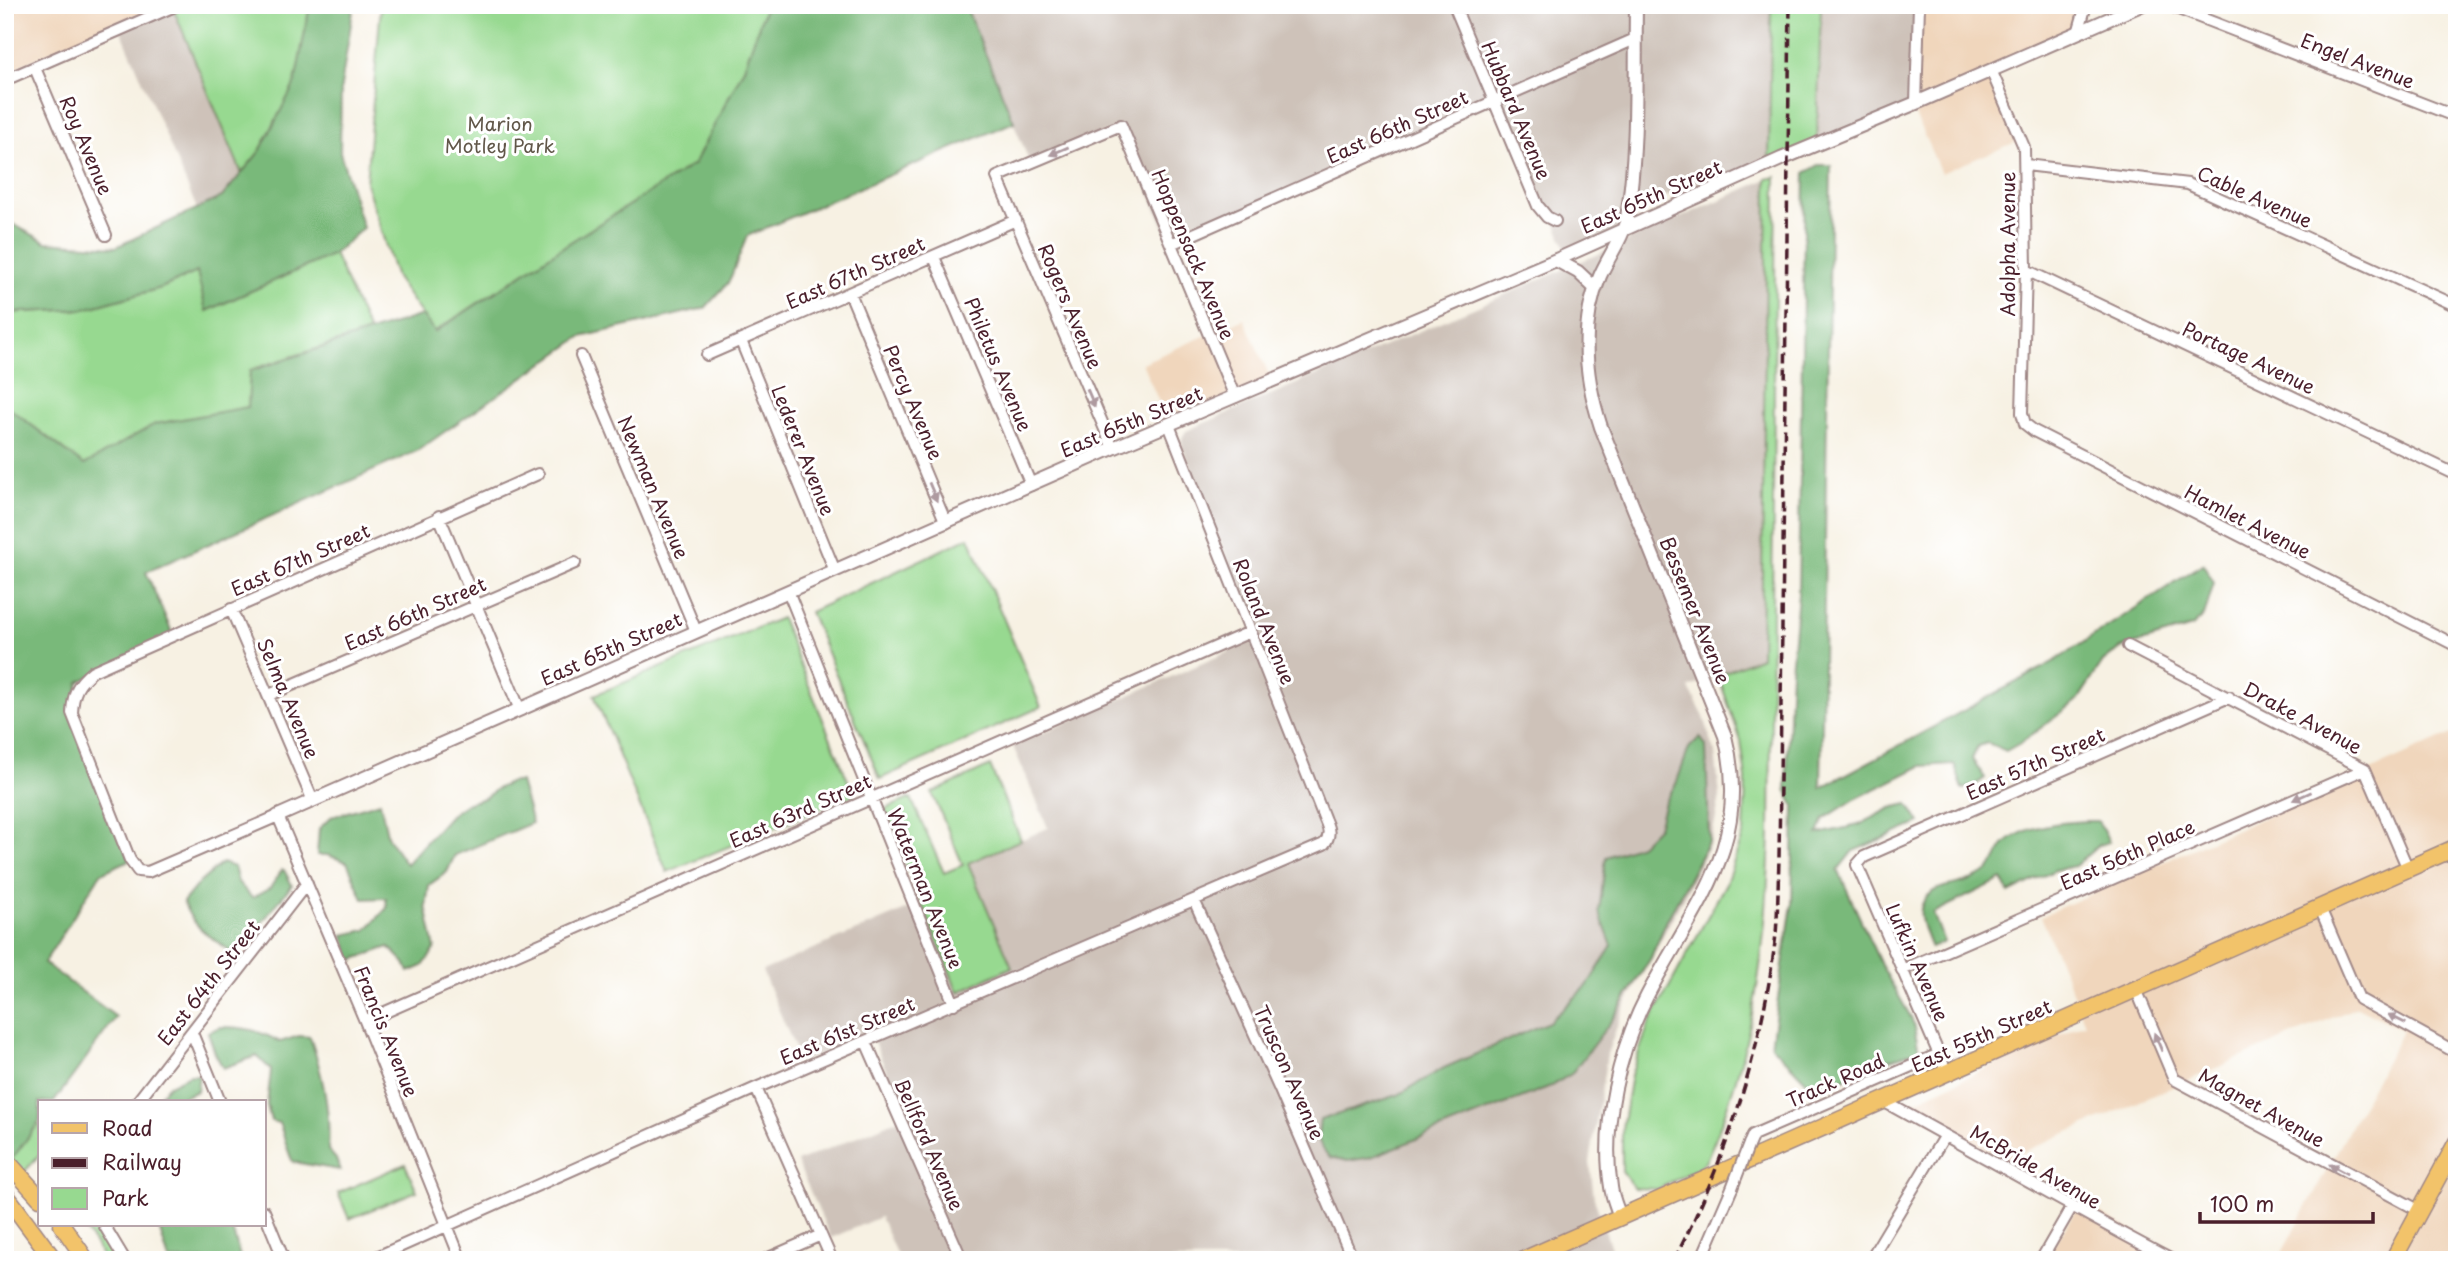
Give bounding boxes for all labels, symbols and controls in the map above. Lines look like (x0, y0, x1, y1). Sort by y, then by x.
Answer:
street label: Engel Avenue (2297, 26, 2419, 94)
street label: Hubbard Avenue (1475, 36, 1559, 184)
street label: East 66th Street (1322, 82, 1473, 170)
street label: Roy Avenue (54, 91, 120, 199)
park label: Marion Motley Park (445, 109, 556, 159)
one-way arrow (1049, 145, 1069, 157)
street label: East 65th Street (1576, 152, 1726, 240)
street label: Cable Avenue (2193, 158, 2317, 234)
street label: Hoppensack Avenue (1145, 164, 1243, 344)
street label: Adolpha Avenue (1993, 172, 2021, 316)
street label: East 67th Street (781, 229, 929, 315)
street label: Rogers Avenue (1032, 239, 1110, 373)
street label: Philetus Avenue (958, 293, 1040, 435)
street label: Portage Avenue (2178, 314, 2320, 400)
street label: Percy Avenue (877, 340, 951, 464)
street label: East 65th Street (1056, 378, 1207, 464)
street label: Lederer Avenue (765, 381, 843, 519)
one-way arrow (1085, 388, 1097, 408)
street label: Newman Avenue (611, 411, 697, 563)
street label: Hamlet Avenue (2180, 477, 2316, 565)
one-way arrow (927, 482, 938, 503)
street label: East 67th Street (226, 516, 374, 602)
street label: Bessemer Avenue (1654, 532, 1738, 688)
street label: Roland Avenue (1227, 554, 1303, 688)
street label: East 66th Street (340, 569, 491, 657)
street label: East 65th Street (536, 604, 686, 692)
street label: Selma Avenue (251, 633, 327, 763)
street label: Drake Avenue (2239, 674, 2367, 760)
street label: East 57th Street (1961, 720, 2109, 806)
street label: East 63rd Street (724, 766, 876, 854)
one-way arrow (2292, 791, 2313, 802)
street label: Waterman Avenue (881, 804, 971, 972)
street label: East 56th Place (2055, 812, 2199, 896)
street label: Lufkin Avenue (1879, 899, 1957, 1025)
street label: East 64th Street (150, 913, 266, 1051)
street label: Francis Avenue (348, 961, 426, 1101)
street label: East 61st Street (775, 989, 919, 1071)
street label: East 55th Street (1906, 991, 2056, 1079)
street label: Truscon Avenue (1248, 1000, 1332, 1144)
one-way arrow (2387, 1014, 2407, 1025)
one-way arrow (2152, 1031, 2163, 1052)
street label: Track Road (1782, 1046, 1888, 1114)
street label: Magnet Avenue (2194, 1061, 2330, 1153)
street label: Bellford Avenue (888, 1074, 972, 1214)
legend (38, 1100, 266, 1226)
text: Road (102, 1111, 153, 1143)
street label: McBride Avenue (1965, 1117, 2107, 1215)
text: Railway (102, 1145, 182, 1177)
one-way arrow (2327, 1163, 2347, 1175)
text: Park (102, 1181, 149, 1213)
scale bar (2200, 1181, 2373, 1225)
text: 100 m (2210, 1187, 2274, 1219)

